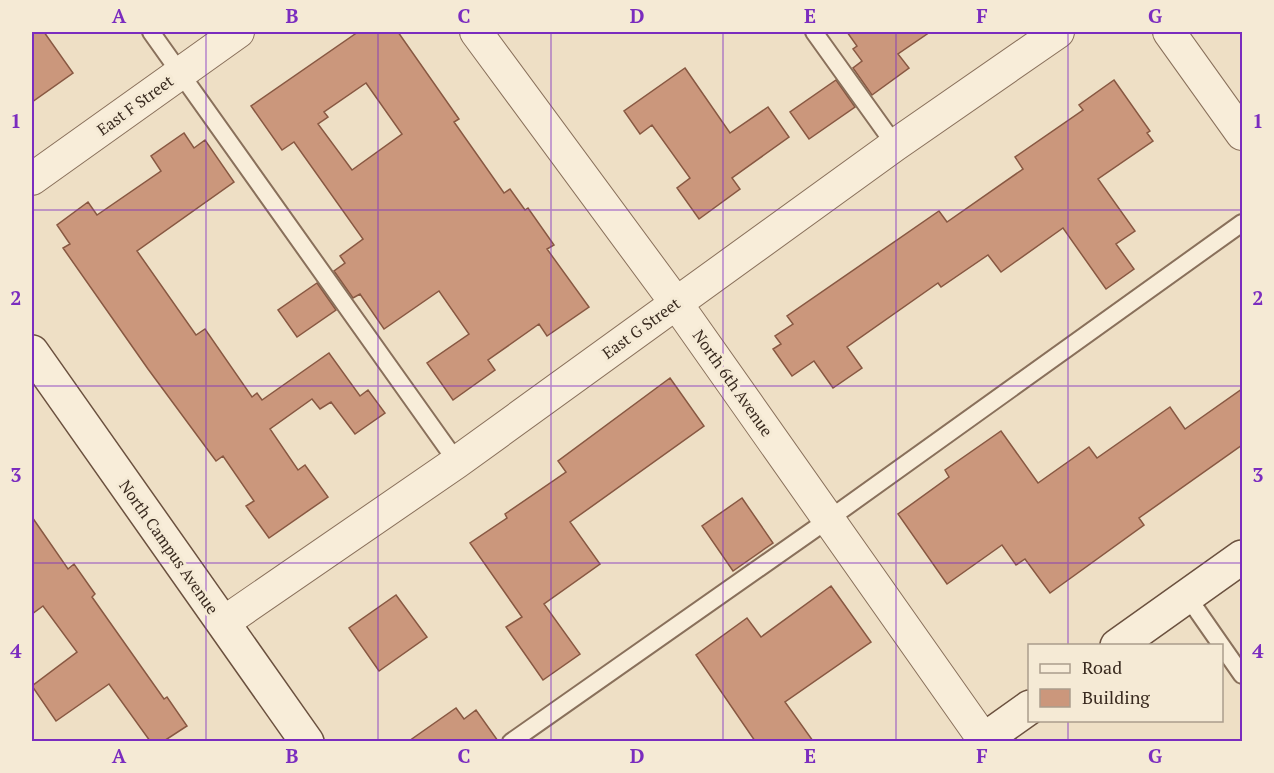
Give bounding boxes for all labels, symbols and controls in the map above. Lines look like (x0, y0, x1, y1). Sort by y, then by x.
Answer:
text: A (112, 2, 127, 29)
text: B (286, 2, 299, 29)
text: C (457, 2, 471, 29)
text: D (630, 2, 644, 29)
text: E (804, 2, 816, 29)
text: F (976, 2, 988, 29)
text: G (1148, 2, 1162, 29)
street label: East F Street (92, 70, 178, 140)
text: 1 (10, 107, 22, 134)
text: 1 (1252, 107, 1264, 134)
text: 2 (10, 284, 22, 311)
text: 2 (1252, 284, 1264, 311)
street label: East G Street (597, 292, 685, 364)
street label: North 6th Avenue (688, 325, 778, 441)
text: 3 (10, 461, 22, 488)
text: 3 (1252, 461, 1264, 488)
street label: North Campus Avenue (114, 475, 224, 619)
text: 4 (10, 637, 22, 664)
text: 4 (1252, 637, 1264, 664)
legend (1028, 644, 1223, 722)
text: Road (1082, 655, 1122, 679)
text: Building (1082, 685, 1150, 709)
text: A (112, 742, 127, 769)
text: B (286, 742, 299, 769)
text: C (457, 742, 471, 769)
text: D (630, 742, 644, 769)
text: E (804, 742, 816, 769)
text: F (976, 742, 988, 769)
text: G (1148, 742, 1162, 769)

